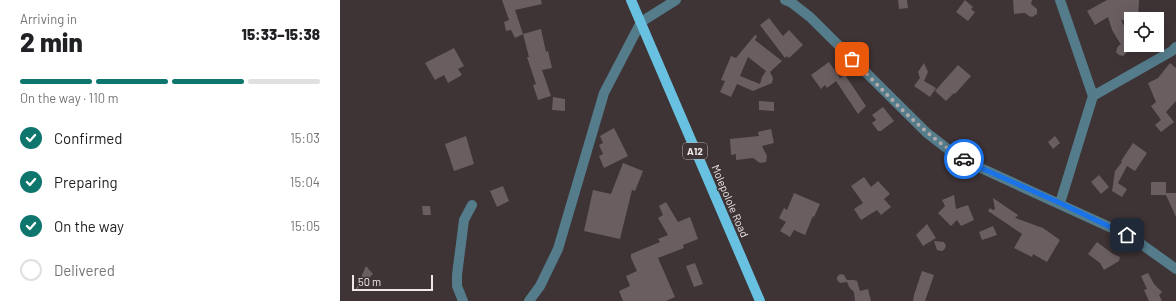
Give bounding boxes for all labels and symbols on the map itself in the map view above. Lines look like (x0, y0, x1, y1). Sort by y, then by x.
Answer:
pin (835, 42, 869, 76)
courier (944, 139, 984, 179)
road number: A12 (683, 143, 707, 159)
street label: Molepolole Road (709, 163, 752, 239)
pin (1110, 218, 1144, 252)
scale bar (352, 273, 433, 292)

